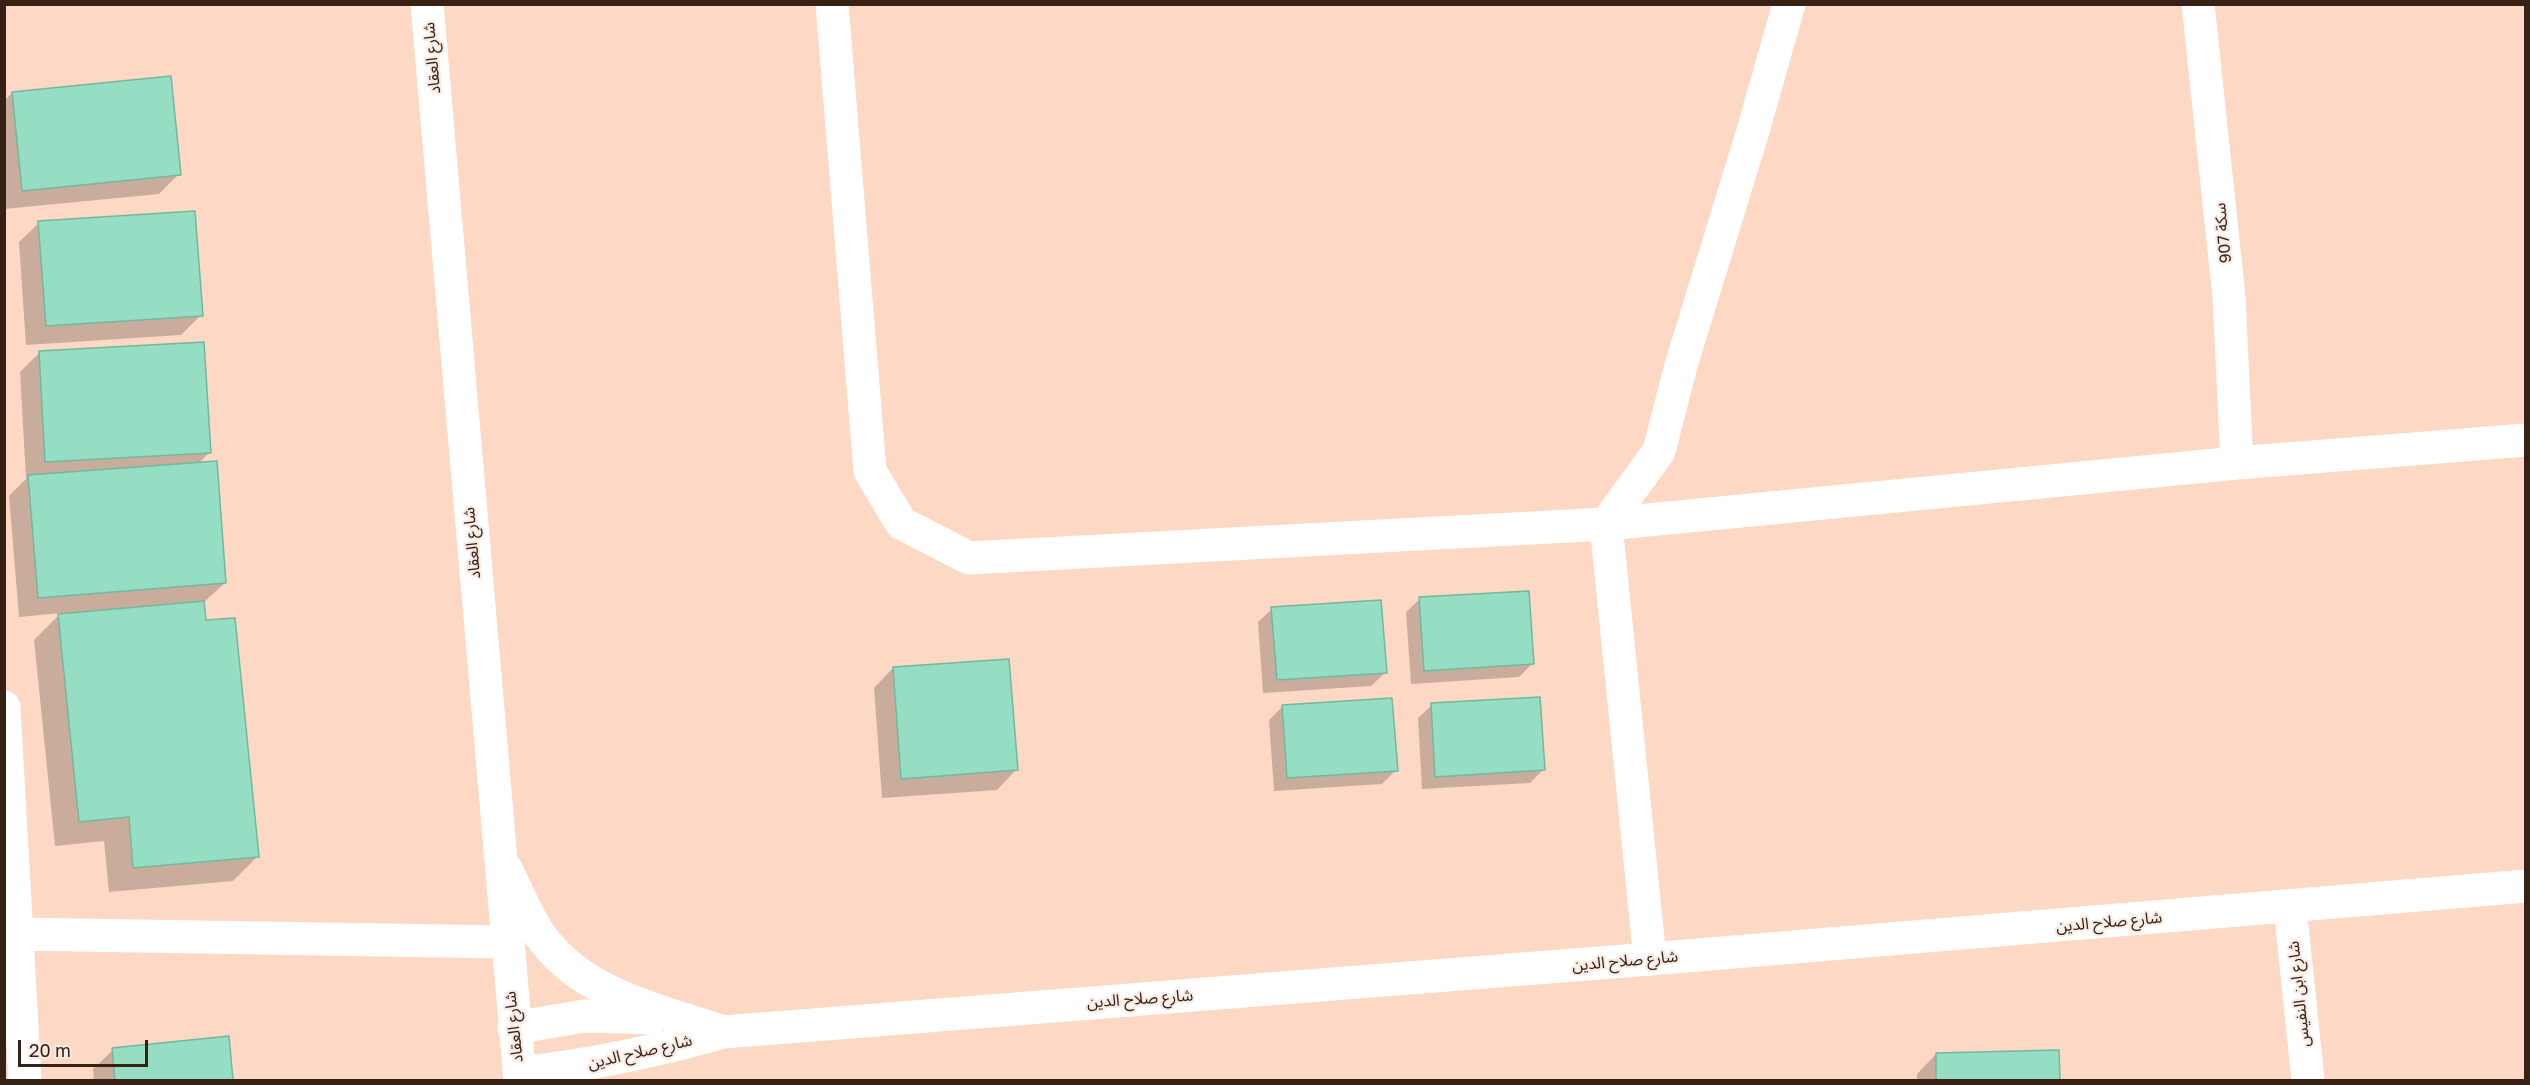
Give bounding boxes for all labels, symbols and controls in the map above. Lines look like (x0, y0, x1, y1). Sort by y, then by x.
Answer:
street label: شارع العقاد (419, 21, 445, 95)
street label: سكة 907 (2210, 202, 2236, 264)
street label: شارع العقاد (459, 506, 485, 580)
street label: شارع صلاح الدين (2055, 908, 2163, 936)
street label: شارع ابن النفيس (2284, 940, 2314, 1048)
street label: شارع صلاح الدين (1571, 947, 1679, 975)
street label: شارع صلاح الدين (1086, 986, 1194, 1012)
street label: شارع العقاد (501, 990, 527, 1064)
scale bar (21, 1028, 152, 1066)
street label: شارع صلاح الدين (586, 1031, 694, 1073)
text: 20 m (29, 1039, 71, 1061)

